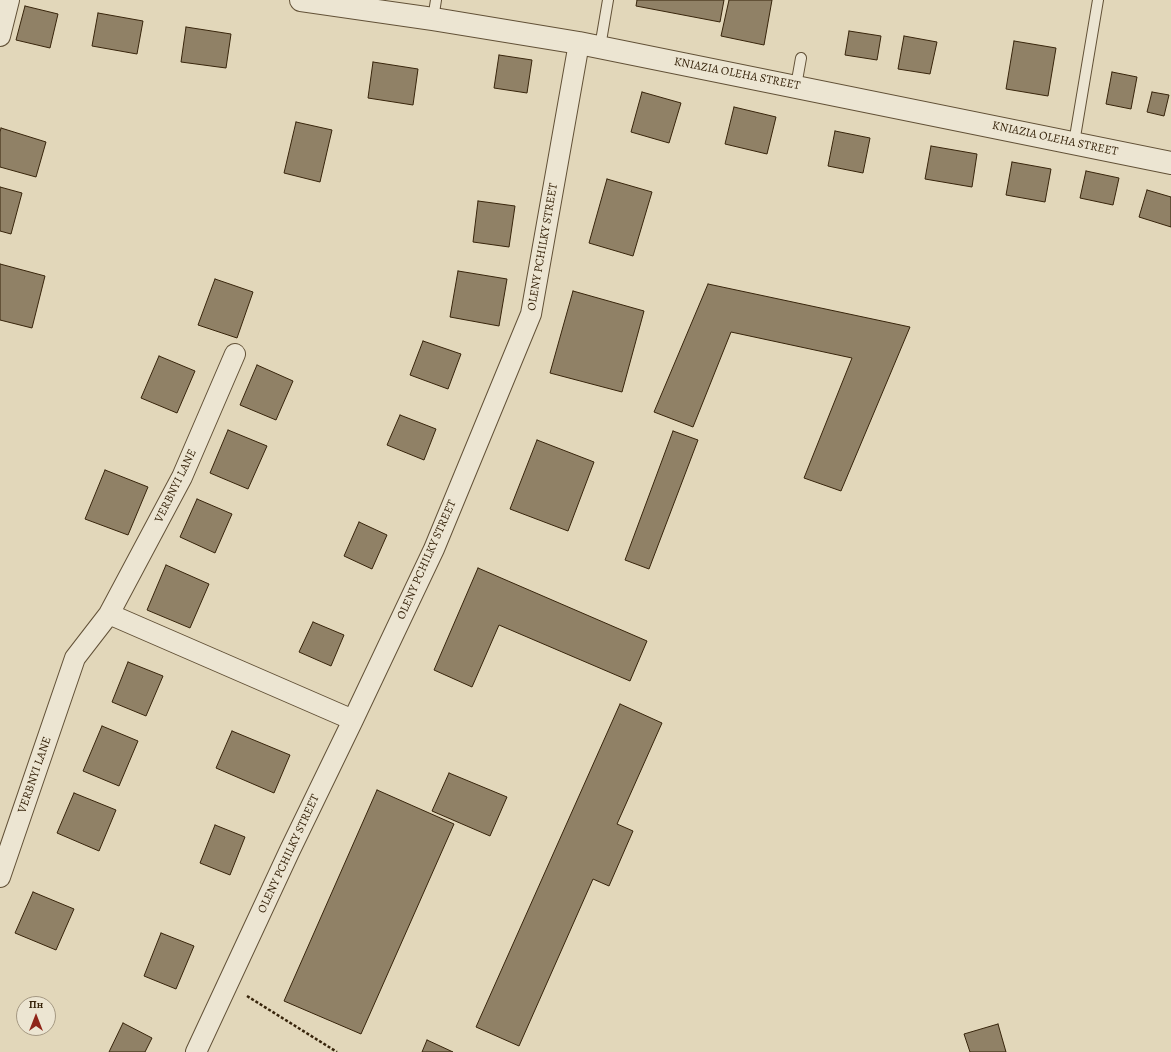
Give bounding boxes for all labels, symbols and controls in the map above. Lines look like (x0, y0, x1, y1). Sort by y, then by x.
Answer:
street label: KNIAZIA OLEHA STREET (673, 55, 801, 93)
street label: KNIAZIA OLEHA STREET (991, 119, 1119, 159)
street label: OLENY PCHILKY STREET (525, 182, 561, 312)
street label: VERBNYI LANE (152, 447, 200, 525)
street label: OLENY PCHILKY STREET (394, 498, 460, 622)
street label: VERBNYI LANE (15, 735, 55, 815)
street label: OLENY PCHILKY STREET (255, 792, 323, 916)
north arrow (16, 996, 56, 1036)
text: Пн (29, 997, 43, 1012)

